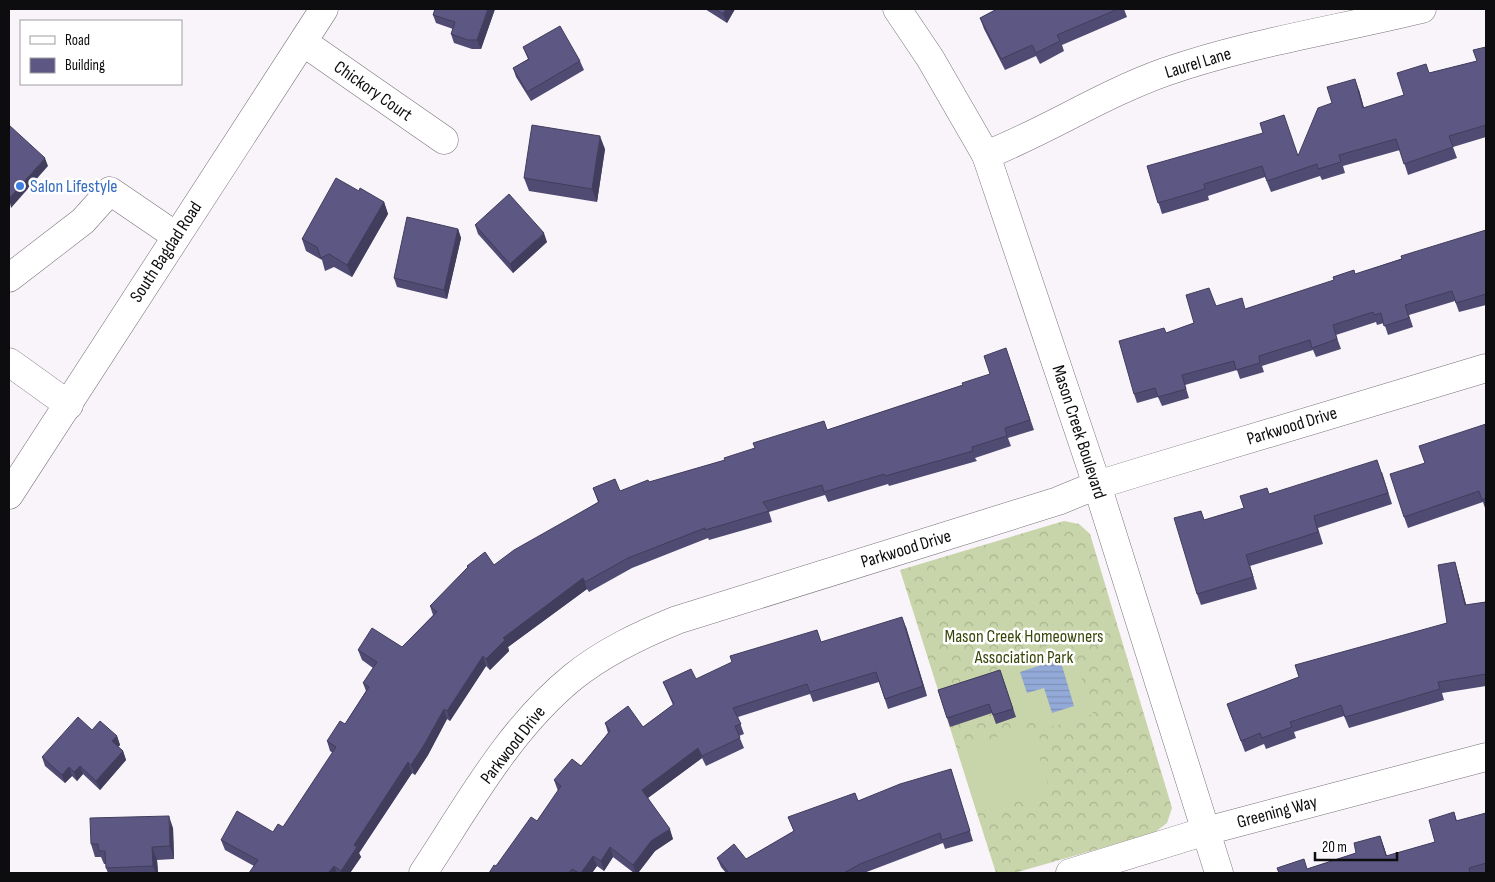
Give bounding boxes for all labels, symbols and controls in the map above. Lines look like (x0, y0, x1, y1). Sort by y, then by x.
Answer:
legend (20, 20, 182, 85)
text: Road (65, 31, 90, 50)
street label: Laurel Lane (1162, 43, 1234, 83)
text: Building (65, 56, 105, 75)
street label: Chickory Court (330, 56, 417, 126)
place label: Salon Lifestyle (30, 176, 118, 197)
marker: Salon Lifestyle (14, 180, 26, 192)
street label: South Bagdad Road (126, 198, 206, 306)
street label: Mason Creek Boulevard (1047, 362, 1111, 502)
street label: Parkwood Drive (1244, 402, 1340, 450)
street label: Parkwood Drive (858, 525, 954, 573)
park label: Mason Creek Homeowners Association Park (944, 626, 1104, 668)
street label: Parkwood Drive (476, 702, 550, 788)
street label: Greening Way (1235, 791, 1319, 833)
scale bar (1315, 830, 1398, 862)
text: 20 m (1322, 838, 1347, 857)

